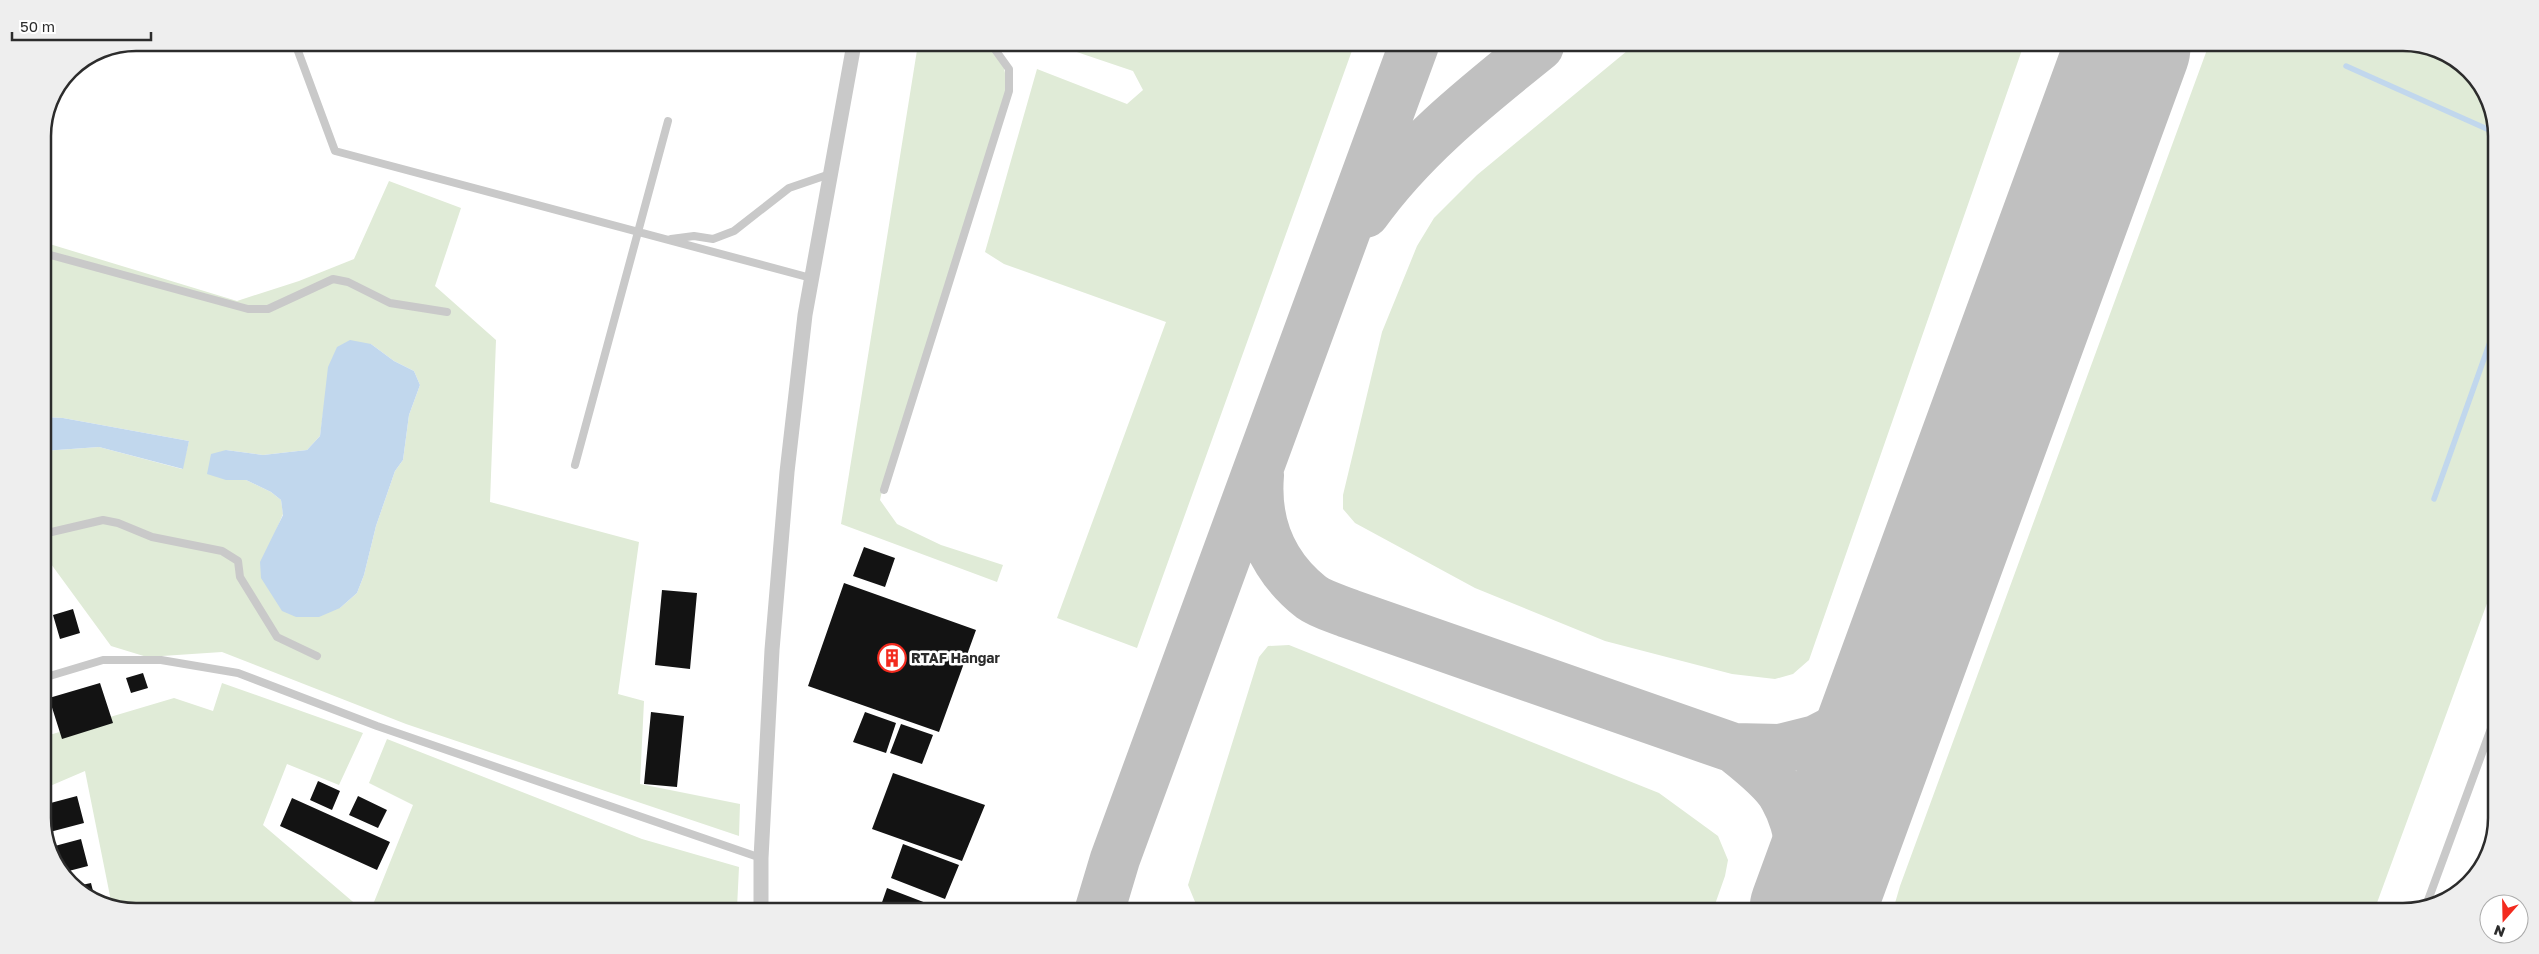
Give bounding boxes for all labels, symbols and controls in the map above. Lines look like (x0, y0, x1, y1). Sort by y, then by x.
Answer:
scale bar (12, 10, 151, 42)
text: 50 m (20, 17, 55, 35)
building icon: RTAF Hangar (877, 643, 907, 673)
place label: RTAF Hangar (911, 649, 1000, 666)
north arrow (2479, 894, 2529, 944)
text: N (2491, 922, 2507, 941)

